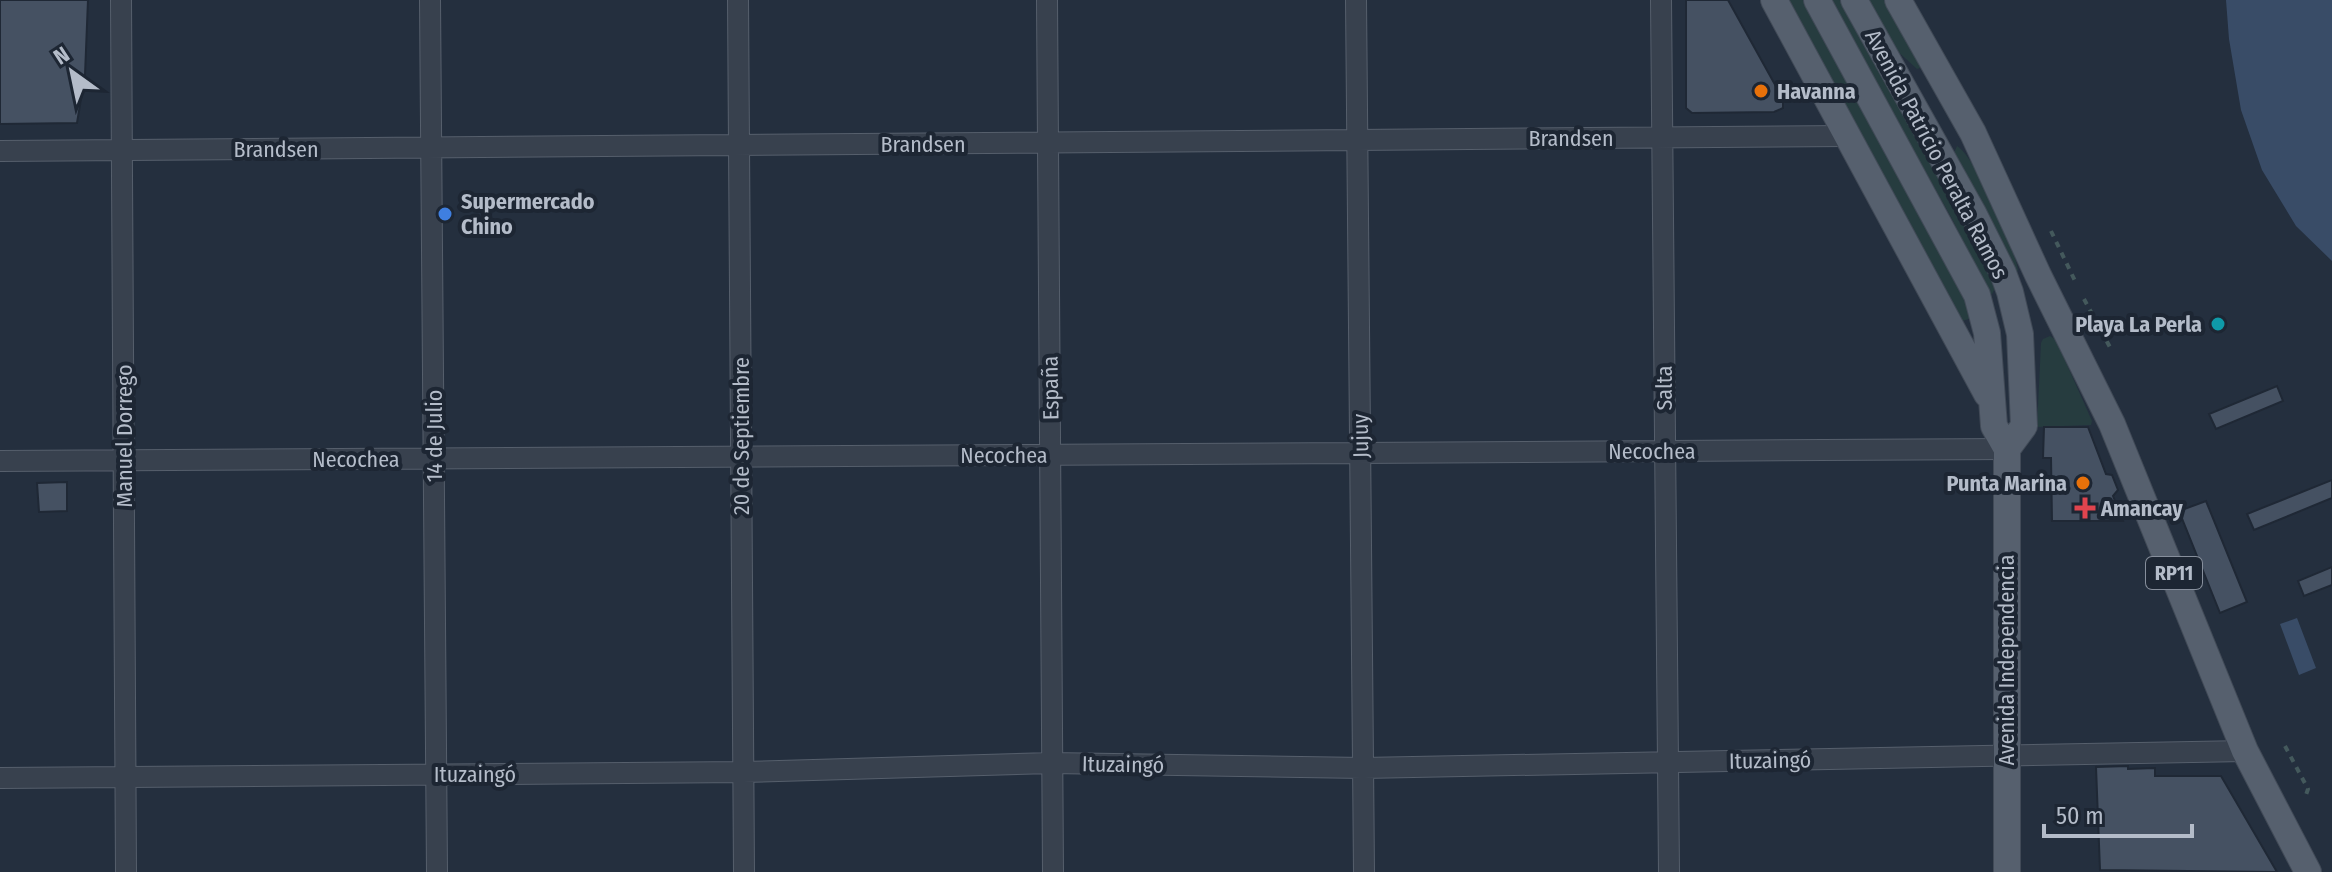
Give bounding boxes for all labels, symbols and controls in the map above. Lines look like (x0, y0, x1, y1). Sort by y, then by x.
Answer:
street label: Avenida Patricio Peralta Ramos (1859, 25, 2014, 284)
north arrow (32, 32, 112, 112)
text: N (48, 41, 74, 71)
place label: Havanna (1777, 78, 1856, 105)
marker: Havanna (1752, 82, 1770, 100)
street label: Brandsen (1528, 125, 1614, 152)
street label: Brandsen (880, 131, 966, 158)
street label: Brandsen (233, 136, 319, 163)
place label: Supermercado Chino (461, 188, 595, 240)
marker: Supermercado Chino (436, 205, 454, 223)
place label: Playa La Perla (2075, 311, 2202, 338)
marker: Playa La Perla (2209, 315, 2227, 333)
street label: España (1036, 356, 1065, 420)
street label: 20 de Septiembre (728, 357, 755, 515)
street label: Manuel Dorrego (111, 365, 138, 507)
street label: Salta (1651, 365, 1678, 411)
street label: 14 de Julio (421, 390, 448, 482)
street label: Jujuy (1347, 413, 1374, 458)
street label: Necochea (1608, 438, 1696, 465)
street label: Necochea (960, 442, 1048, 469)
street label: Necochea (312, 446, 400, 473)
place label: Punta Marina (1947, 470, 2067, 497)
marker: Punta Marina (2074, 474, 2092, 492)
place label: Amancay (2100, 495, 2183, 522)
marker: Amancay (2076, 499, 2094, 517)
street label: Avenida Independencia (1993, 554, 2020, 766)
road number: RP11 (2146, 557, 2202, 589)
street label: Ituzaingó (1729, 746, 1811, 775)
street label: Ituzaingó (1082, 750, 1164, 779)
street label: Ituzaingó (434, 761, 516, 788)
scale bar (2044, 788, 2192, 838)
text: 50 m (2056, 802, 2104, 830)

